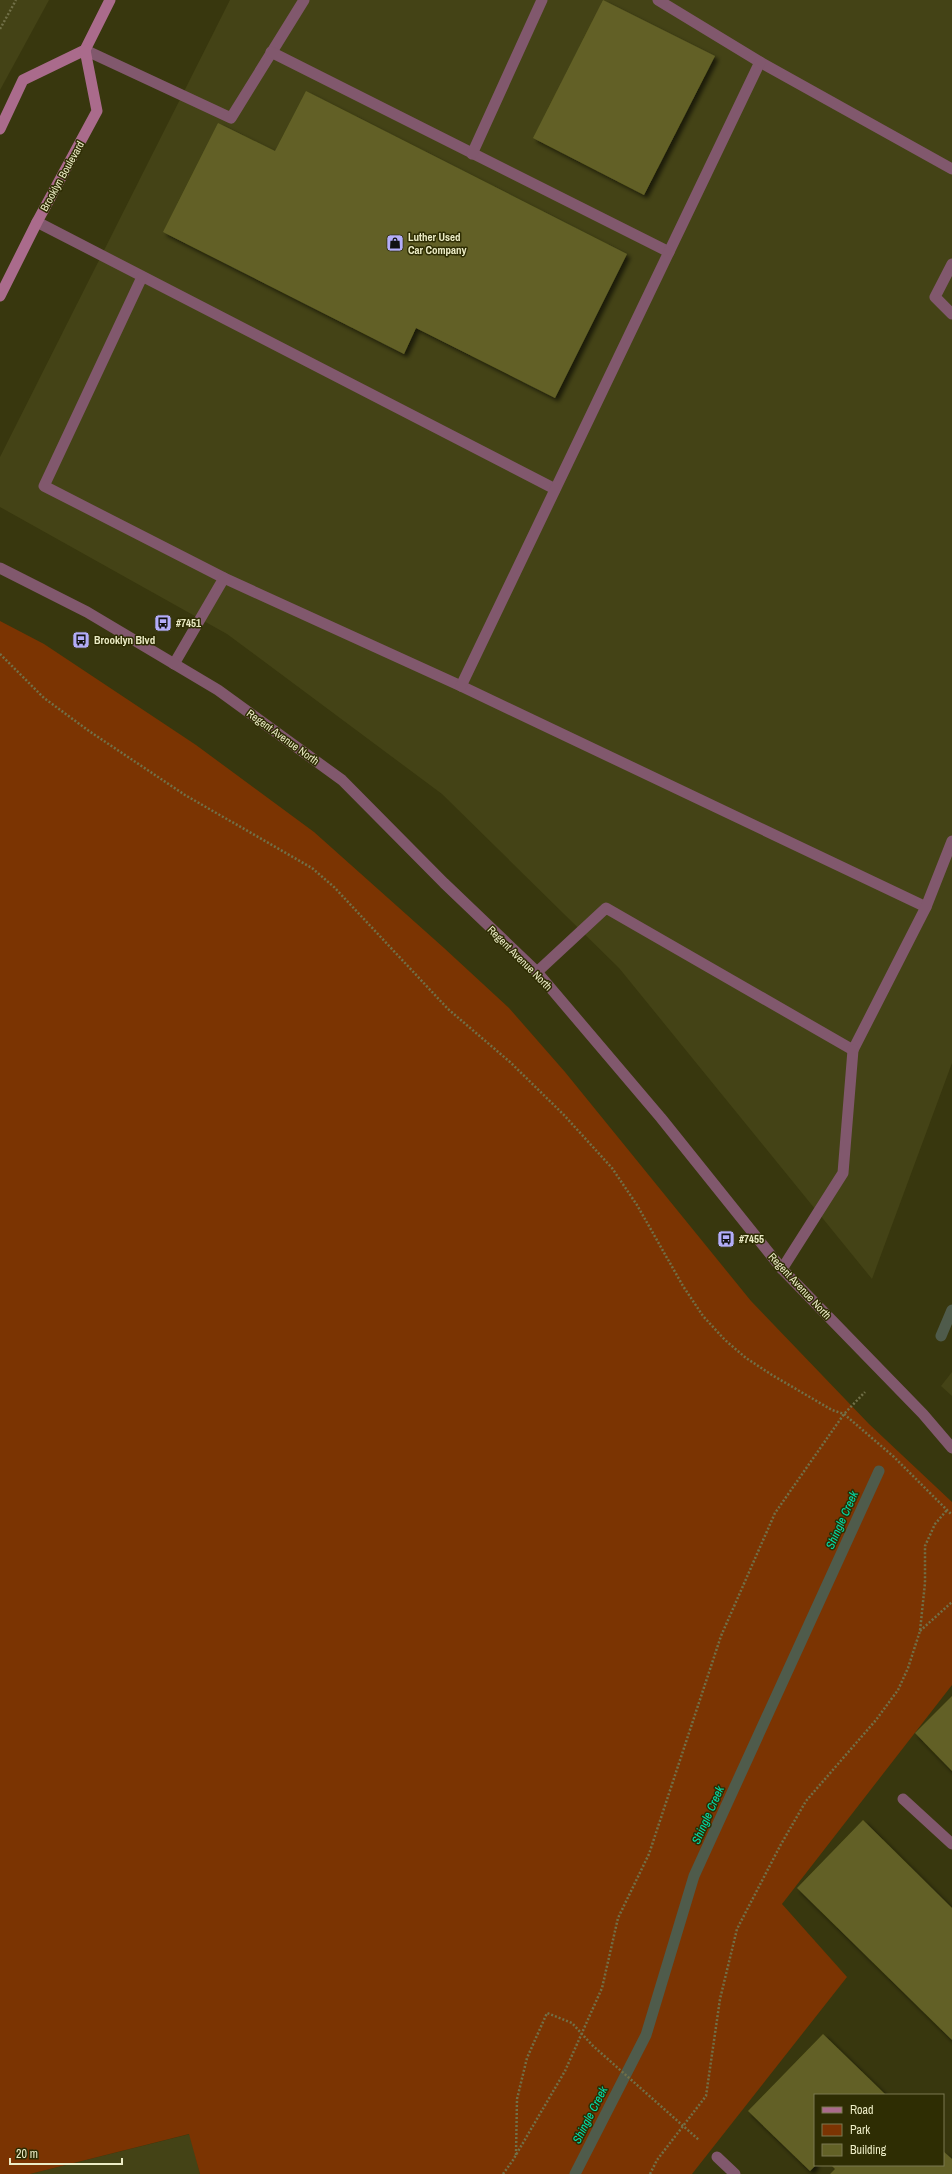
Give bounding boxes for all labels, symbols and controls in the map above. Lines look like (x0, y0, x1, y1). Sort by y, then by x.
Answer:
street label: Brooklyn Boulevard (37, 138, 87, 214)
place label: Luther Used Car Company (408, 230, 467, 257)
shop icon: Luther Used Car Company (385, 233, 405, 253)
bus stop icon: #7451 (153, 613, 173, 633)
place label: #7451 (176, 616, 201, 630)
bus stop icon: Brooklyn Blvd (71, 630, 91, 650)
place label: Brooklyn Blvd (94, 633, 155, 647)
street label: Regent Avenue North (244, 706, 322, 768)
street label: Regent Avenue North (485, 923, 555, 993)
bus stop icon: #7455 (716, 1229, 736, 1249)
place label: #7455 (739, 1232, 764, 1246)
street label: Regent Avenue North (766, 1250, 834, 1322)
water label: Shingle Creek (822, 1487, 862, 1552)
water label: Shingle Creek (688, 1782, 728, 1847)
water label: Shingle Creek (569, 2083, 612, 2146)
legend (814, 2094, 944, 2166)
text: Road (850, 2102, 874, 2118)
text: Park (850, 2122, 870, 2138)
scale bar (10, 2140, 122, 2166)
text: Building (850, 2142, 887, 2158)
text: 20 m (16, 2146, 38, 2162)

